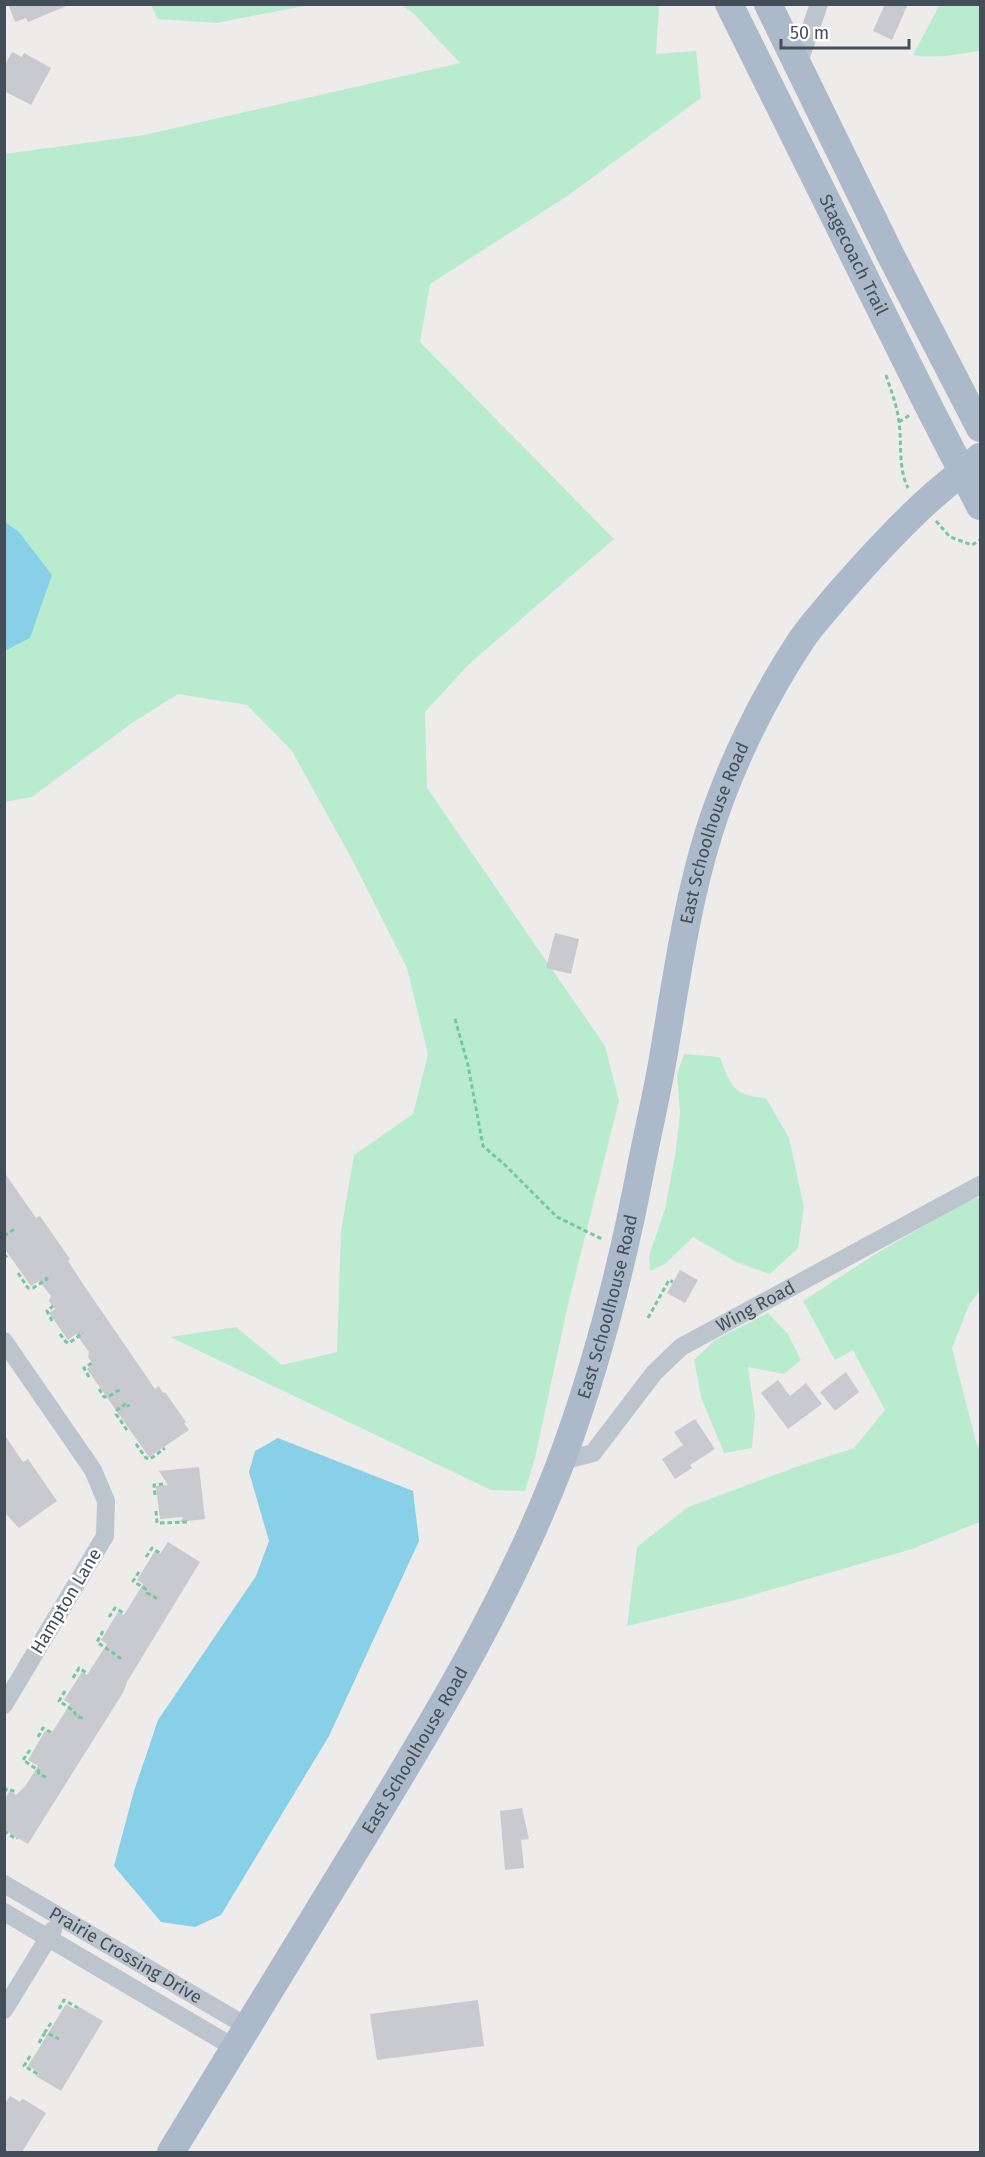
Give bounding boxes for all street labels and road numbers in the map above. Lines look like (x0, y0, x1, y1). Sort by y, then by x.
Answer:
street label: Stagecoach Trail (814, 191, 893, 319)
street label: East Schoolhouse Road (675, 739, 754, 926)
street label: East Schoolhouse Road (573, 1212, 642, 1402)
street label: Wing Road (713, 1276, 799, 1337)
street label: Hampton Lane (26, 1544, 106, 1658)
street label: East Schoolhouse Road (357, 1663, 473, 1838)
street label: Prairie Crossing Drive (45, 1902, 206, 2009)

